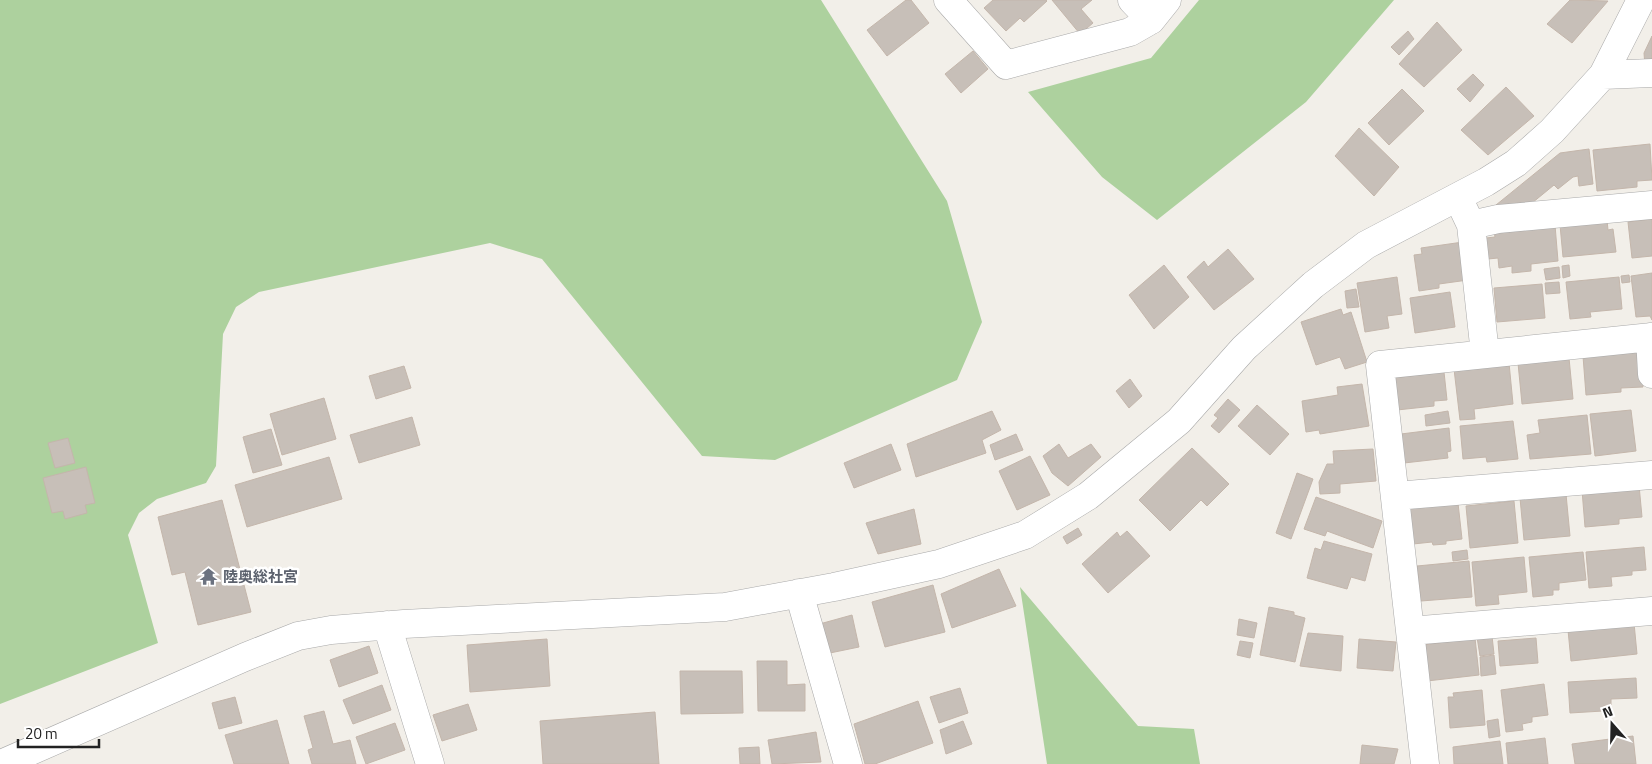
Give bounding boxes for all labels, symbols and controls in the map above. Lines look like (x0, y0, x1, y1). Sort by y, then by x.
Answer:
place label: 陸奥総社宮 (223, 565, 298, 588)
temple icon: 陸奥総社宮 (199, 566, 219, 586)
north arrow (1587, 699, 1637, 749)
text: N (1599, 700, 1616, 723)
scale bar (18, 716, 99, 748)
text: 20 m (25, 722, 58, 745)

